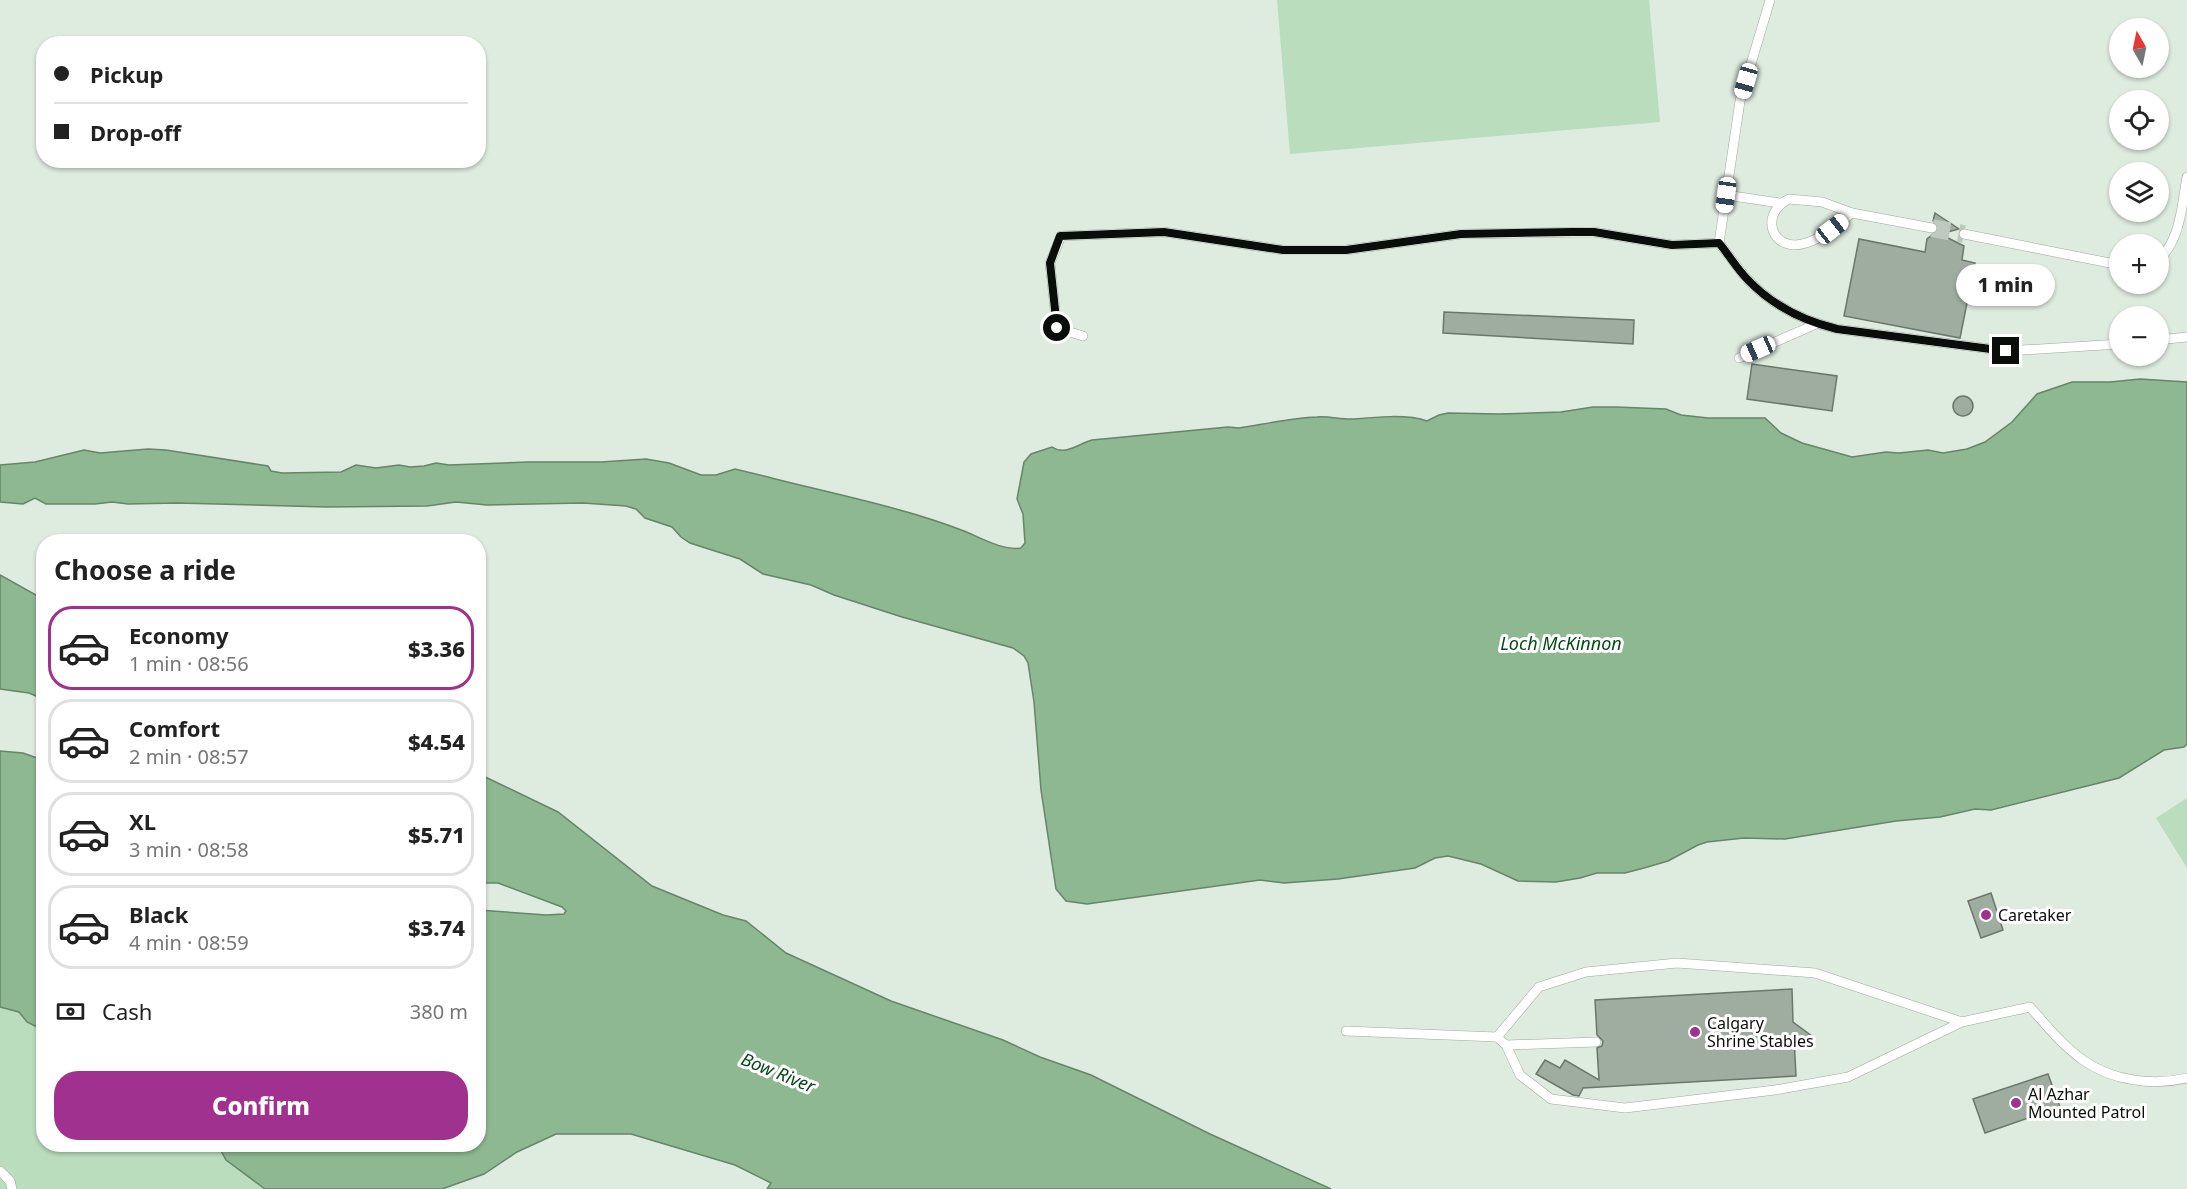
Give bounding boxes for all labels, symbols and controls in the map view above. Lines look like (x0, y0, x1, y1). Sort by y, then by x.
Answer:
north arrow (2109, 18, 2169, 78)
map controls (2109, 18, 2169, 366)
text: Pickup (90, 59, 163, 89)
car (1732, 61, 1760, 101)
button: locate (2109, 90, 2169, 150)
text: Drop-off (90, 117, 181, 147)
button: layers (2109, 162, 2169, 222)
car (1715, 176, 1737, 214)
car (1812, 211, 1852, 247)
button: + (2109, 234, 2169, 294)
callout: 1 min (1956, 264, 2056, 306)
text: 1 min (1978, 271, 2033, 298)
button: − (2109, 306, 2169, 366)
route start (1043, 314, 1070, 341)
car (1738, 333, 1778, 365)
route end (1992, 337, 2019, 364)
text: Choose a ride (54, 551, 236, 588)
text: Economy (129, 620, 228, 650)
icon: car (57, 621, 111, 675)
water label: Loch McKinnon (1500, 631, 1622, 655)
text: $3.36 (408, 633, 465, 663)
text: 1 min · 08:56 (129, 650, 249, 677)
text: Comfort (129, 713, 220, 743)
icon: car (57, 714, 111, 768)
text: $4.54 (408, 726, 465, 756)
text: 2 min · 08:57 (129, 743, 249, 770)
text: XL (129, 806, 156, 836)
icon: car (57, 807, 111, 861)
text: $5.71 (408, 819, 465, 849)
text: 3 min · 08:58 (129, 836, 249, 863)
text: Black (129, 899, 188, 929)
icon: car (57, 900, 111, 954)
place label: Caretaker (1998, 904, 2072, 926)
marker: Caretaker (1979, 908, 1993, 922)
text: $3.74 (408, 912, 465, 942)
text: 4 min · 08:59 (129, 929, 249, 956)
icon: cash (54, 995, 87, 1028)
text: Cash (102, 996, 152, 1026)
text: 380 m (410, 998, 468, 1025)
place label: Calgary Shrine Stables (1707, 1012, 1814, 1052)
marker: Calgary Shrine Stables (1688, 1025, 1702, 1039)
water label: Bow River (738, 1046, 820, 1098)
button: Confirm (54, 1071, 468, 1140)
place label: Al Azhar Mounted Patrol (2028, 1083, 2145, 1123)
marker: Al Azhar Mounted Patrol (2009, 1096, 2023, 1110)

